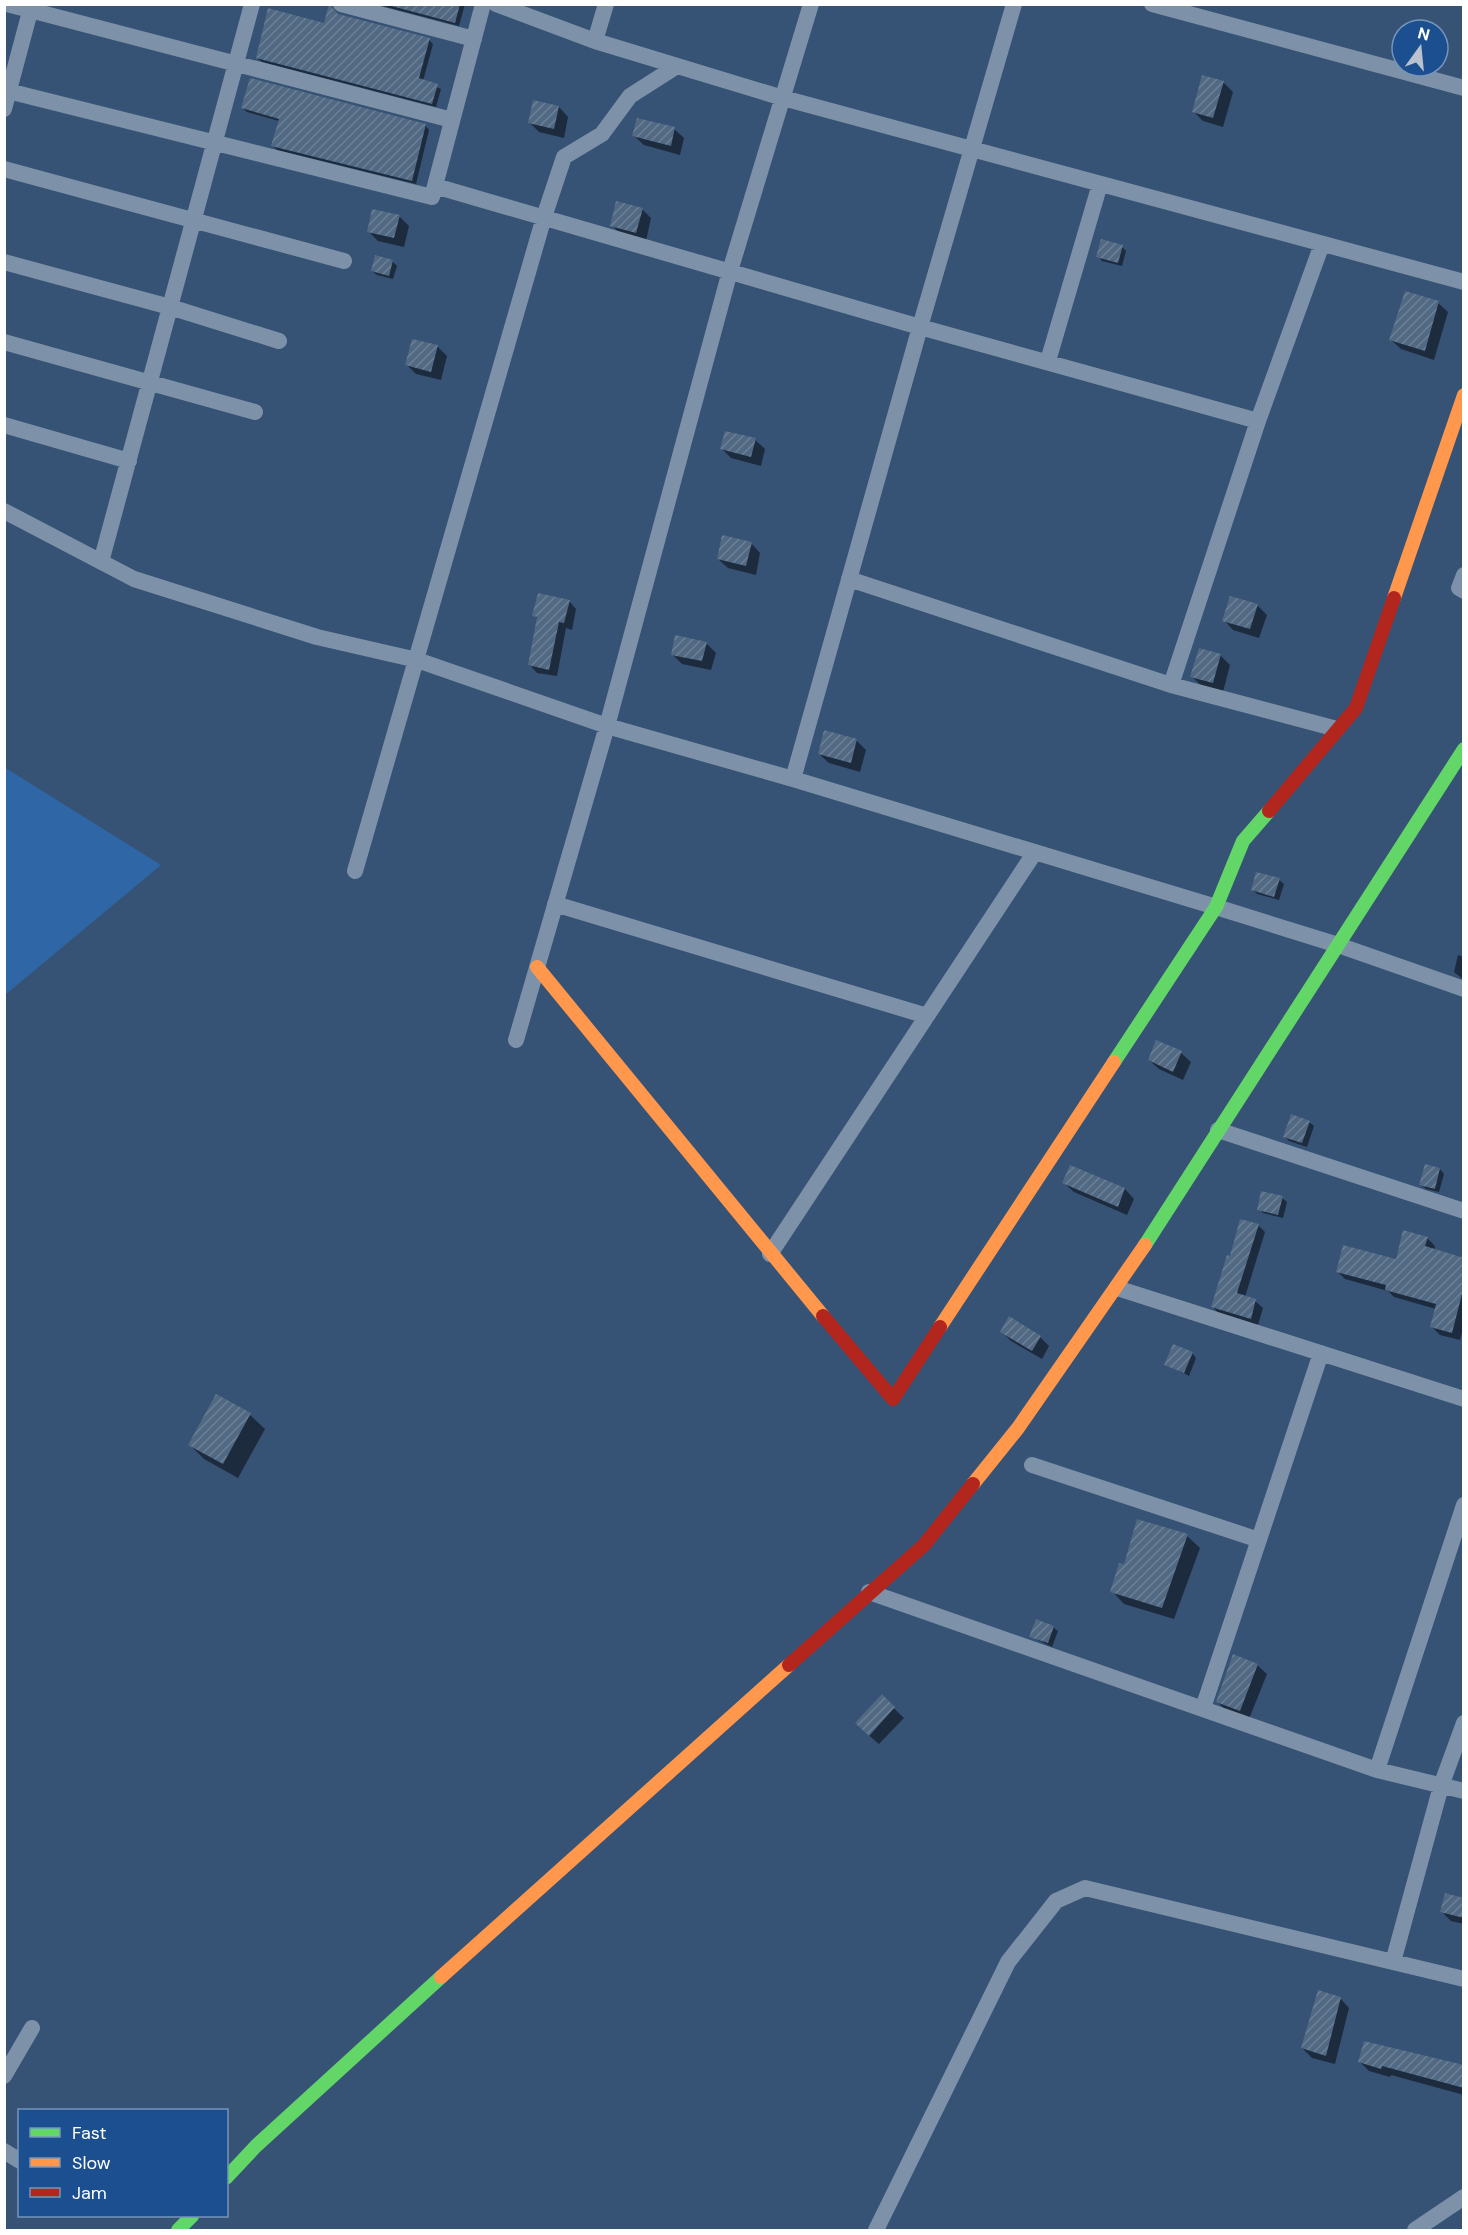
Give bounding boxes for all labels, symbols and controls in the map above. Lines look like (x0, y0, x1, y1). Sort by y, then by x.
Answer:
north arrow (1390, 18, 1450, 78)
text: N (1415, 22, 1432, 46)
legend (18, 2109, 228, 2217)
text: Fast (72, 2121, 107, 2145)
text: Slow (72, 2151, 111, 2175)
text: Jam (72, 2181, 107, 2205)

